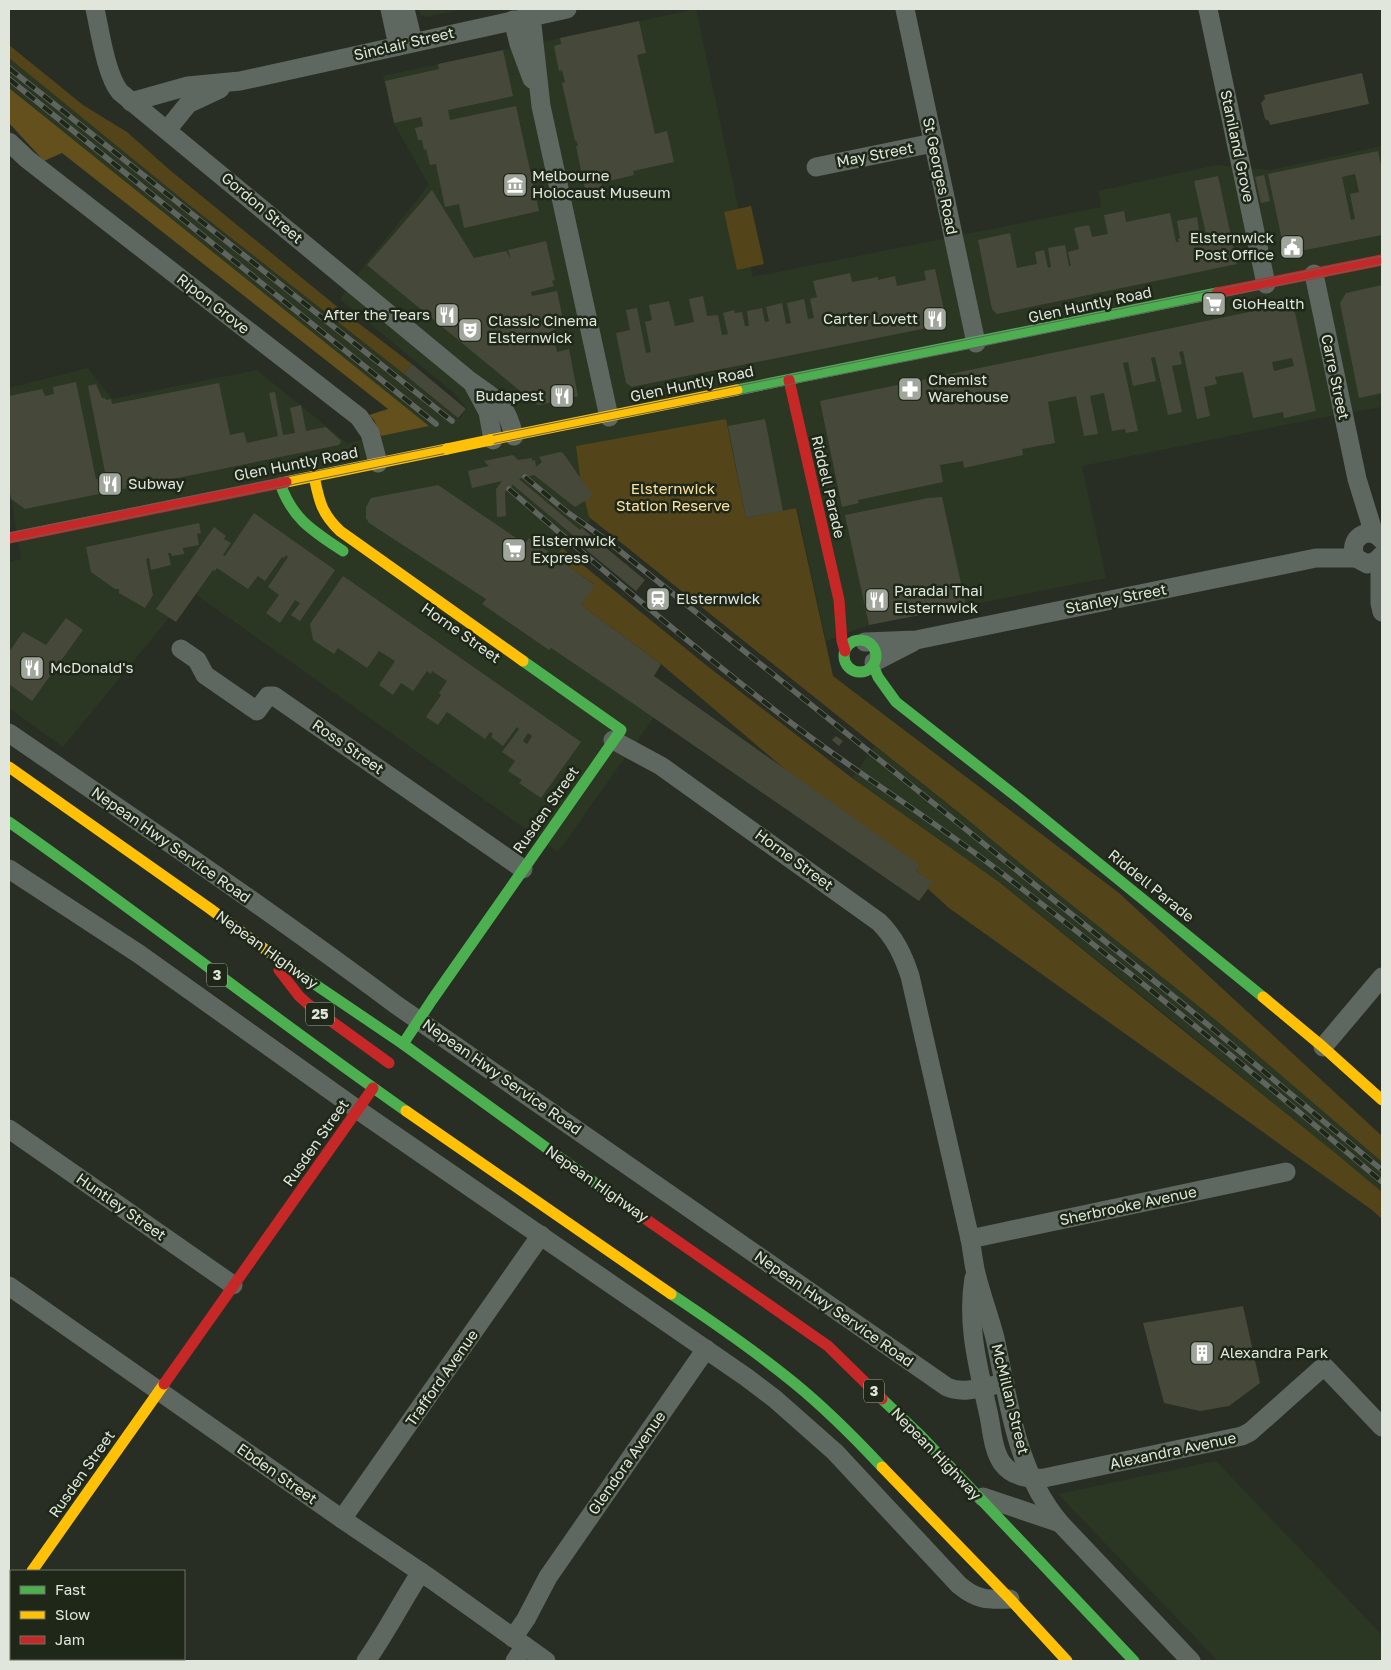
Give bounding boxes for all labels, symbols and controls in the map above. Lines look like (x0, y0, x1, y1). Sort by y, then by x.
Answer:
street label: Sinclair Street (352, 23, 456, 63)
street label: Staniland Grove (1217, 88, 1259, 204)
street label: St Georges Road (920, 116, 962, 236)
street label: May Street (835, 138, 915, 170)
place label: Melbourne Holocaust Museum (532, 166, 670, 201)
street label: Gordon Street (218, 168, 307, 247)
museum icon: Melbourne Holocaust Museum (502, 172, 528, 198)
place label: Elsternwick Post Office (1190, 228, 1275, 263)
public building icon: Elsternwick Post Office (1279, 234, 1305, 260)
street label: Ripon Grove (174, 269, 254, 337)
street label: Glen Huntly Road (1026, 282, 1153, 326)
supermarket icon: GloHealth (1201, 291, 1227, 317)
place label: GloHealth (1232, 294, 1305, 312)
restaurant icon: After the Tears (434, 302, 460, 328)
place label: After the Tears (324, 305, 430, 323)
restaurant icon: Carter Lovett (922, 306, 948, 332)
place label: Carter Lovett (823, 309, 918, 327)
place label: Classic Cinema Elsternwick (488, 311, 597, 346)
theatre icon: Classic Cinema Elsternwick (457, 317, 483, 343)
street label: Carre Street (1318, 332, 1354, 421)
street label: Glen Huntly Road (628, 361, 755, 405)
place label: Chemist Warehouse (928, 370, 1009, 405)
pharmacy icon: Chemist Warehouse (897, 376, 923, 402)
restaurant icon: Budapest (549, 383, 575, 409)
place label: Budapest (475, 386, 544, 404)
street label: Riddell Parade (808, 434, 850, 540)
street label: Glen Huntly Road (232, 442, 359, 484)
restaurant icon: Subway (97, 471, 123, 497)
place label: Subway (128, 474, 185, 492)
park label: Elsternwick Station Reserve (616, 479, 730, 514)
place label: Elsternwick Express (532, 531, 617, 566)
supermarket icon: Elsternwick Express (501, 537, 527, 563)
street label: Stanley Street (1064, 579, 1168, 617)
place label: Paradai Thai Elsternwick (894, 581, 983, 616)
station icon: Elsternwick (645, 586, 671, 612)
restaurant icon: Paradai Thai Elsternwick (864, 587, 890, 613)
place label: Elsternwick (676, 589, 761, 607)
street label: Horne Street (419, 598, 505, 666)
restaurant icon: McDonald's (19, 655, 45, 681)
place label: McDonald's (50, 658, 133, 676)
street label: Ross Street (309, 715, 388, 777)
street label: Rusden Street (508, 762, 582, 856)
street label: Nepean Hwy Service Road (89, 782, 255, 906)
street label: Horne Street (752, 825, 837, 894)
street label: Riddell Parade (1105, 845, 1198, 925)
street label: Nepean Highway (213, 906, 323, 993)
road number: 3 (207, 964, 227, 986)
road number: 25 (306, 1002, 334, 1026)
street label: Nepean Hwy Service Road (420, 1014, 586, 1138)
street label: Rusden Street (278, 1095, 352, 1189)
street label: Nepean Highway (543, 1141, 653, 1226)
street label: Huntley Street (73, 1169, 170, 1244)
street label: Sherbrooke Avenue (1058, 1182, 1198, 1228)
street label: Nepean Hwy Service Road (752, 1246, 918, 1370)
street label: Trafford Avenue (401, 1325, 481, 1429)
building icon: Alexandra Park (1189, 1340, 1215, 1366)
street label: McMillan Street (989, 1342, 1033, 1456)
place label: Alexandra Park (1220, 1343, 1329, 1361)
road number: 3 (864, 1380, 884, 1402)
street label: Nepean Highway (888, 1403, 986, 1504)
street label: Glendora Avenue (584, 1407, 669, 1518)
street label: Rusden Street (44, 1426, 118, 1520)
street label: Alexandra Avenue (1108, 1428, 1238, 1472)
street label: Ebden Street (234, 1439, 321, 1507)
legend (10, 1570, 185, 1660)
text: Fast (55, 1580, 86, 1598)
text: Slow (55, 1605, 90, 1623)
text: Jam (55, 1630, 85, 1648)

